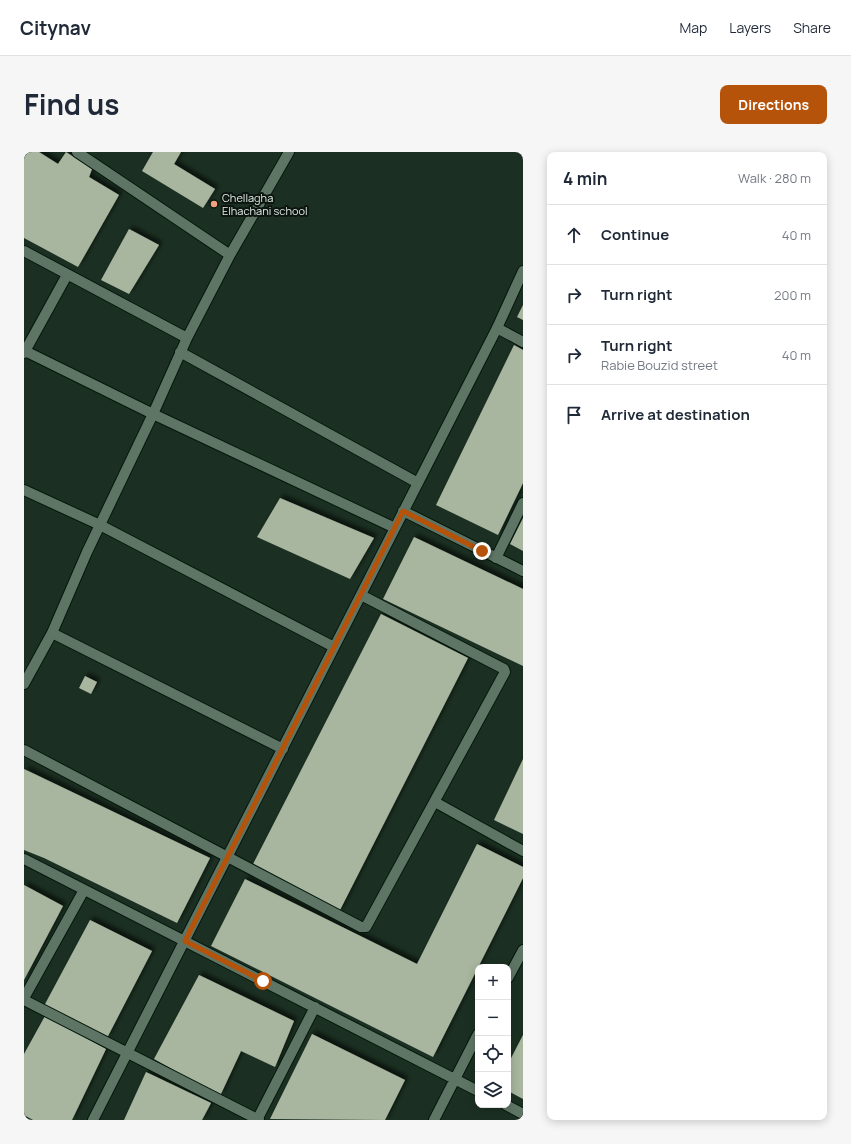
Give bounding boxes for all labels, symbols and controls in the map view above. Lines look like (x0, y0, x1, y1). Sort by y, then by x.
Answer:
text: Citynav (20, 15, 91, 41)
text: Map (679, 18, 707, 37)
text: Layers (729, 18, 771, 37)
text: Share (793, 18, 831, 37)
text: Find us (24, 85, 119, 123)
button: Directions (720, 85, 827, 124)
text: 4 min (563, 167, 607, 190)
text: Walk · 280 m (738, 169, 811, 187)
place label: Chellagha Elhachani school (222, 190, 308, 218)
marker: Chellagha Elhachani school (209, 199, 219, 209)
icon: ahead (563, 224, 585, 246)
text: Continue (601, 224, 669, 245)
text: 40 m (782, 226, 811, 244)
icon: right (563, 284, 585, 306)
text: Turn right (601, 284, 672, 305)
text: 200 m (774, 286, 811, 304)
text: Turn right (601, 335, 672, 356)
icon: right (563, 344, 585, 366)
text: 40 m (782, 346, 811, 364)
text: Rabie Bouzid street (601, 356, 718, 374)
icon: arrive (563, 404, 585, 426)
text: Arrive at destination (601, 404, 750, 425)
route end (473, 542, 491, 560)
map controls (475, 964, 511, 1108)
button: + (475, 964, 511, 1000)
route start (254, 972, 272, 990)
button: − (475, 1000, 511, 1036)
button: locate (475, 1036, 511, 1072)
button: layers (475, 1072, 511, 1108)

